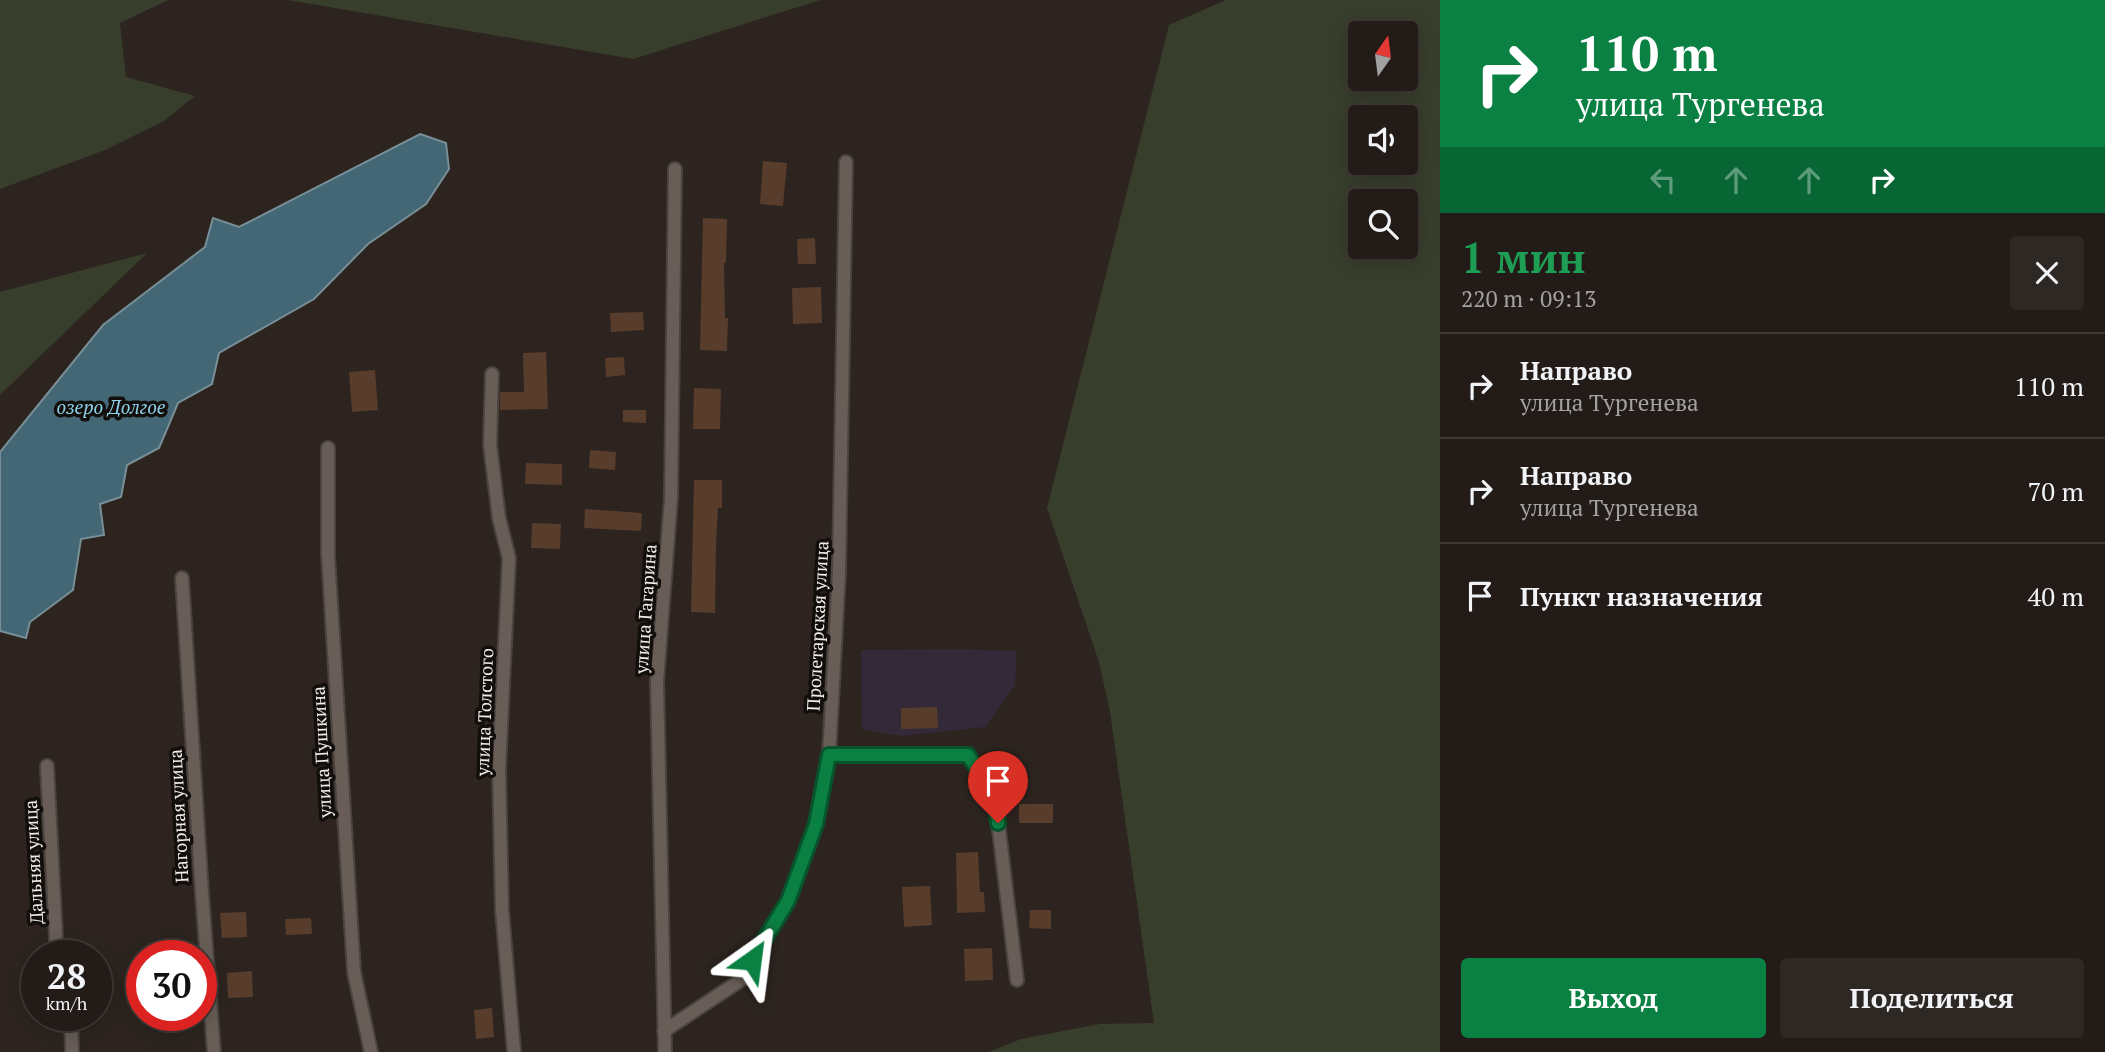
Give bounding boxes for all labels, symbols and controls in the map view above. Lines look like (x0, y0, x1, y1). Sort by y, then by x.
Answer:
text: 110 m (1576, 20, 1718, 85)
north arrow (1348, 21, 1418, 91)
map controls (1348, 21, 1418, 259)
icon: right (1461, 28, 1552, 119)
text: улица Тургенева (1576, 83, 1825, 125)
button: sound (1348, 105, 1418, 175)
icon: left (1644, 161, 1682, 199)
icon: ahead (1717, 161, 1755, 199)
icon: ahead (1790, 161, 1828, 199)
icon: right (1863, 161, 1901, 199)
button: search (1348, 189, 1418, 259)
text: 1 мин (1461, 229, 1586, 285)
button: close (2010, 236, 2084, 310)
text: 220 m · 09:13 (1461, 283, 1596, 314)
text: Направо (1520, 353, 1632, 387)
icon: right (1461, 367, 1499, 405)
text: 110 m (2014, 369, 2084, 403)
text: улица Тургенева (1520, 387, 1699, 418)
water label: озеро Долгое (57, 394, 166, 419)
text: Направо (1520, 458, 1632, 492)
icon: right (1461, 472, 1499, 510)
text: 70 m (2028, 474, 2084, 508)
text: улица Тургенева (1520, 492, 1699, 523)
street label: Пролетарская улица (801, 540, 833, 712)
street label: улица Гагарина (628, 543, 662, 676)
icon: arrive (1461, 577, 1499, 615)
text: Пункт назначения (1520, 579, 1763, 613)
text: 40 m (2028, 579, 2084, 613)
street label: улица Толстого (470, 648, 498, 777)
street label: улица Пушкина (306, 686, 336, 820)
street label: Нагорная улица (163, 749, 193, 883)
pin (968, 751, 1028, 823)
icon: arrive (979, 762, 1017, 800)
street label: Дальняя улица (18, 799, 48, 925)
position arrow (715, 923, 789, 997)
speed limit sign: 30 (126, 940, 217, 1031)
text: 28 (47, 953, 86, 999)
button: Выход (1461, 958, 1766, 1038)
button: Поделиться (1780, 958, 2084, 1038)
text: km/h (46, 991, 87, 1015)

